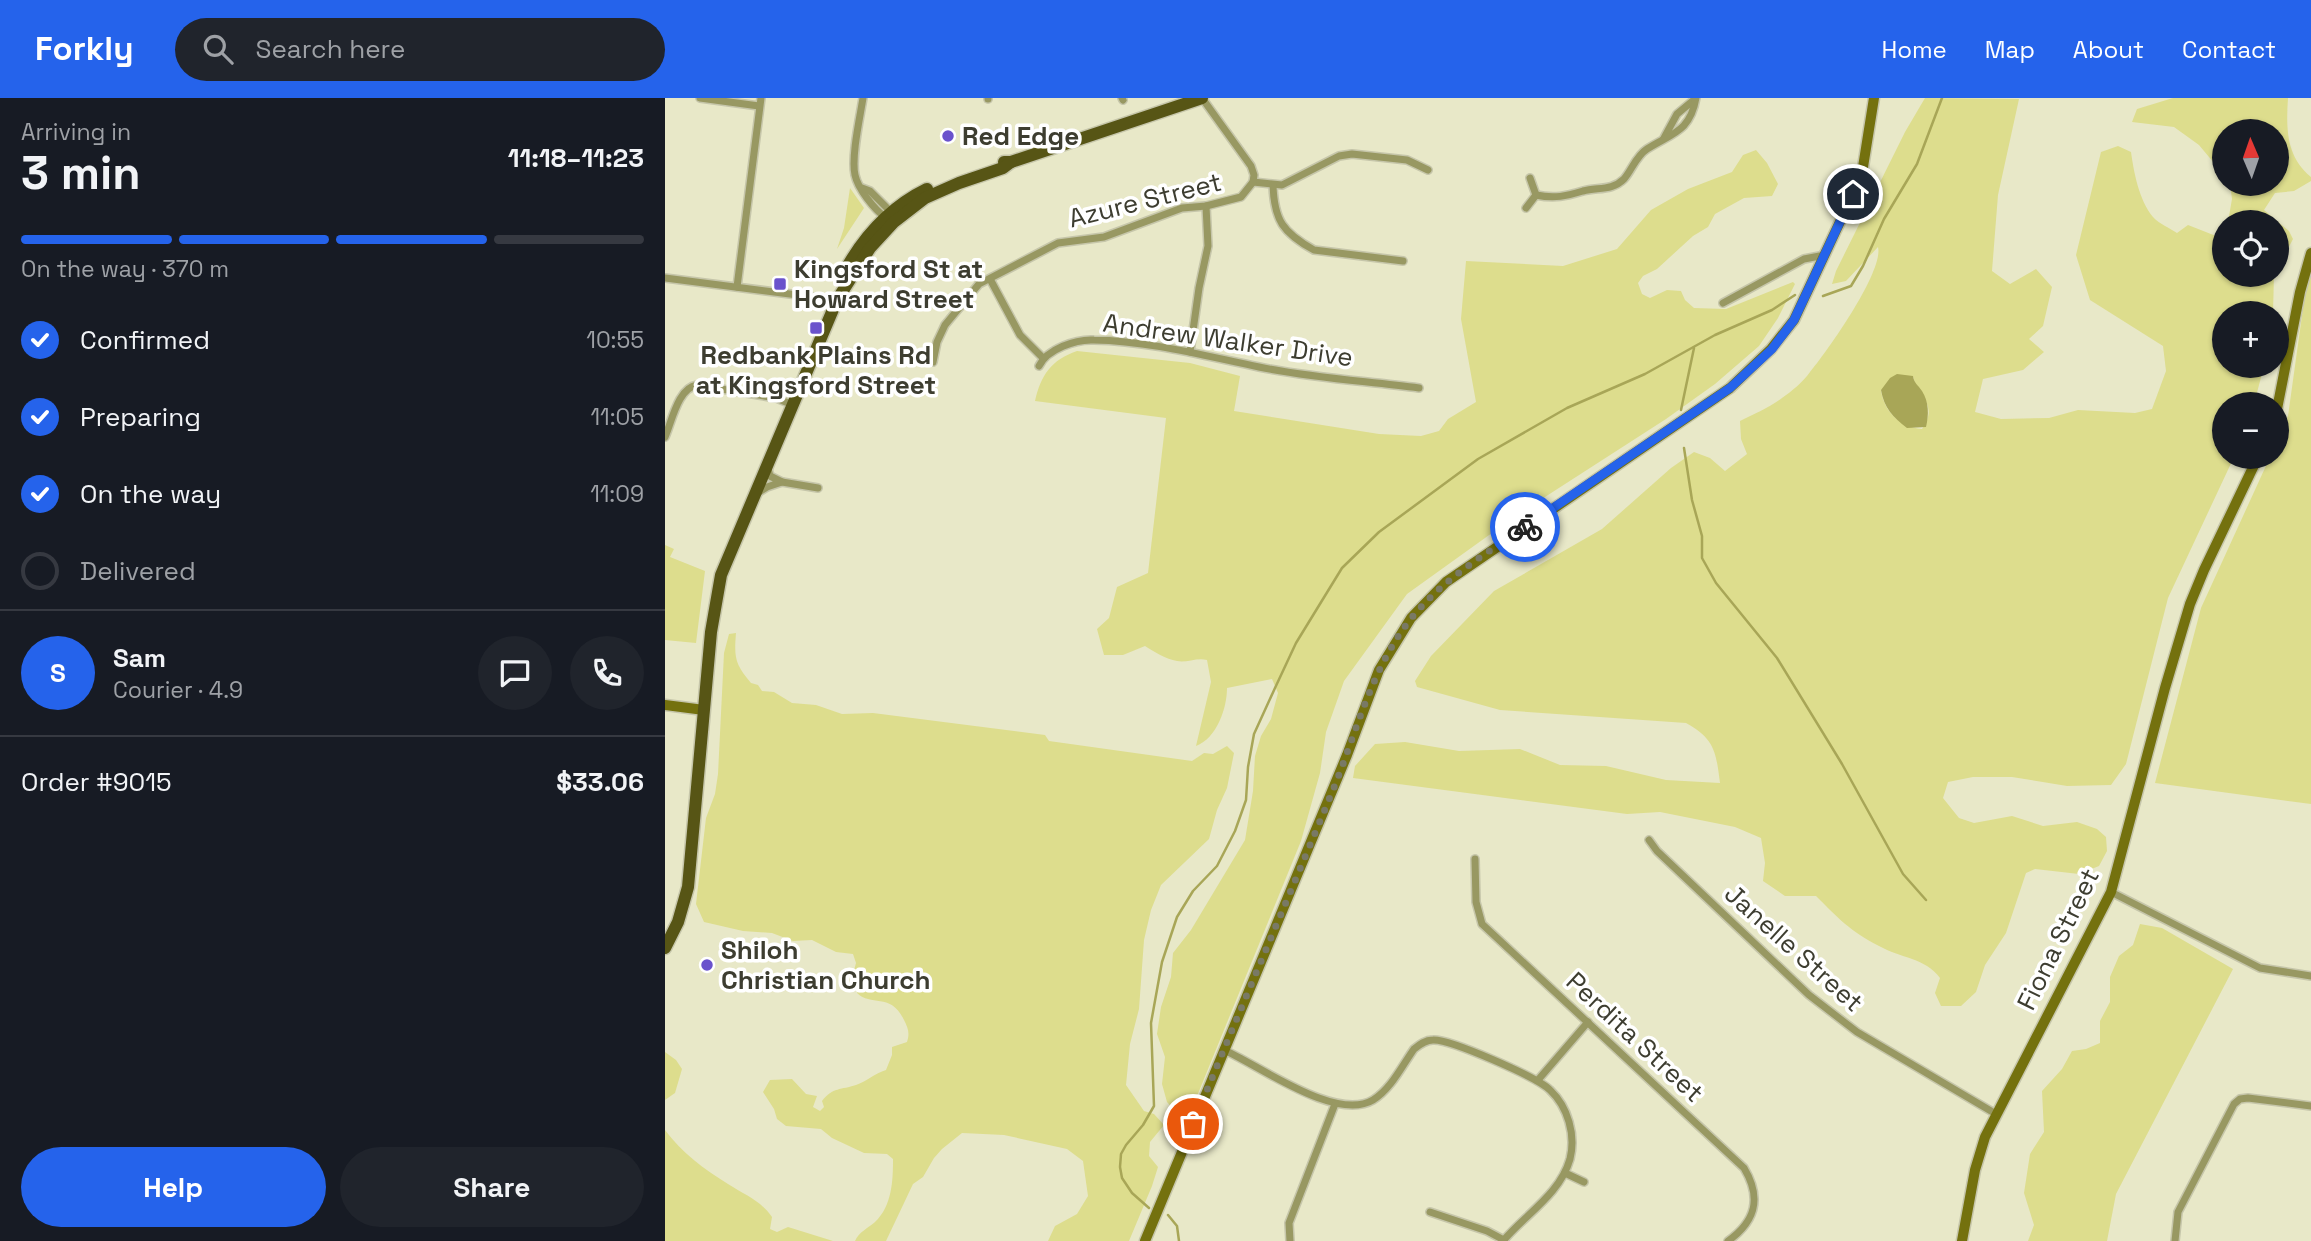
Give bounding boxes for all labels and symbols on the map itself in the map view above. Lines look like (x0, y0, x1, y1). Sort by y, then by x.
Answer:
place label: Red Edge (962, 119, 1079, 153)
north arrow (2212, 119, 2289, 196)
marker: Red Edge (940, 128, 956, 144)
pin (1823, 164, 1883, 224)
street label: Azure Street (1065, 165, 1225, 235)
place label: Kingsford St at Howard Street (794, 252, 983, 316)
marker: Kingsford St at Howard Street (772, 276, 788, 292)
street label: Andrew Walker Drive (1101, 306, 1355, 374)
marker: Redbank Plains Rd at Kingsford Street (808, 320, 824, 336)
place label: Redbank Plains Rd at Kingsford Street (696, 338, 936, 402)
courier (1490, 492, 1560, 562)
street label: Fiona Street (2009, 863, 2107, 1015)
street label: Janelle Street (1717, 877, 1871, 1019)
place label: Shiloh Christian Church (721, 933, 930, 997)
marker: Shiloh Christian Church (699, 957, 715, 973)
street label: Perdita Street (1559, 965, 1711, 1109)
pin (1163, 1094, 1223, 1154)

